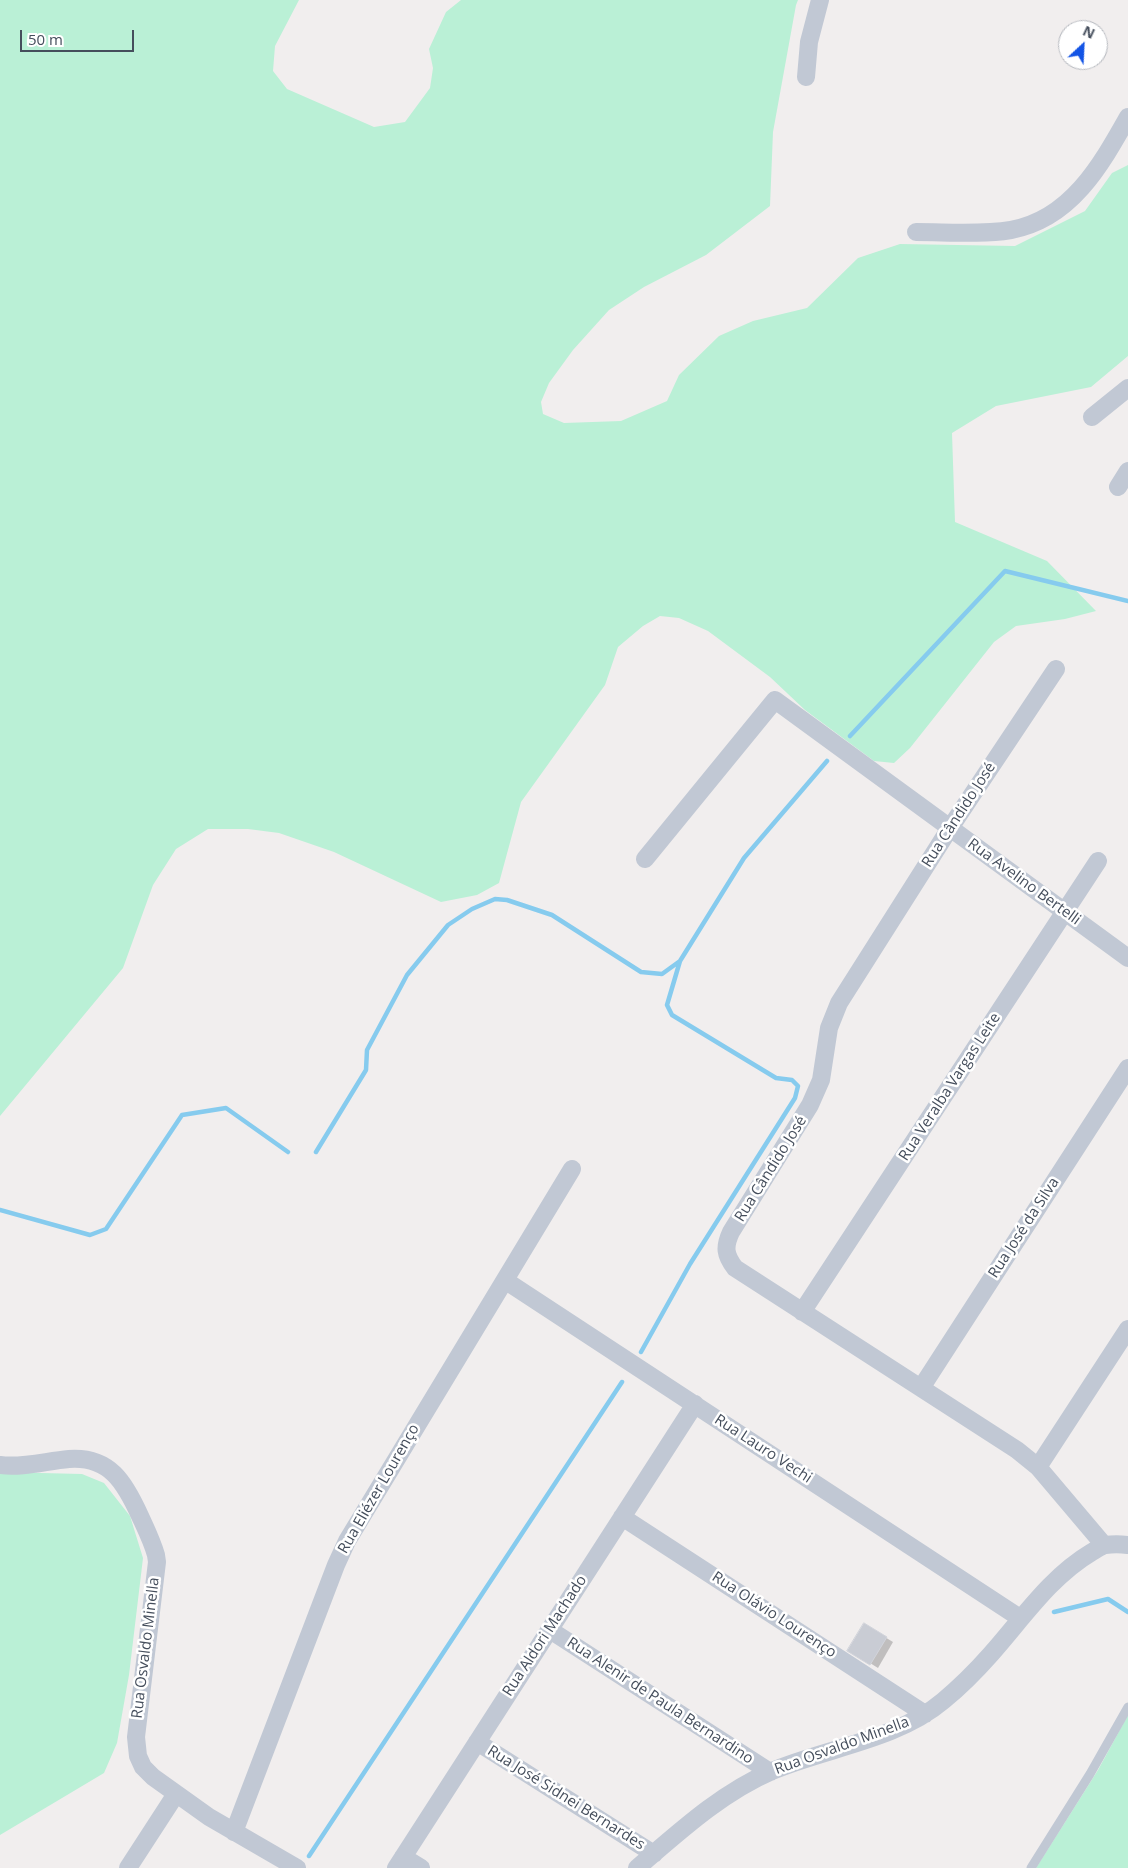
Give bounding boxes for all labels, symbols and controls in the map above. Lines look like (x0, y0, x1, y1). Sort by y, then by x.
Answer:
scale bar (22, 20, 136, 52)
north arrow (1058, 20, 1108, 70)
text: N (1080, 21, 1098, 43)
text: 50 m (28, 29, 63, 49)
street label: Rua Cândido José (918, 759, 1000, 871)
street label: Rua Avelino Bertelli (964, 835, 1084, 929)
street label: Rua Veralba Vargas Leite (895, 1010, 1005, 1164)
street label: Rua Cândido José (731, 1113, 811, 1225)
street label: Rua José da Silva (985, 1174, 1063, 1282)
street label: Rua Lauro Vechi (711, 1411, 815, 1487)
street label: Rua Eliézer Lourenço (335, 1421, 423, 1557)
street label: Rua Olávio Lourenço (708, 1568, 840, 1662)
street label: Rua Aldori Machado (499, 1572, 591, 1700)
street label: Rua Osvaldo Minella (128, 1576, 164, 1720)
street label: Rua Alenir de Paula Bernardino (563, 1634, 757, 1768)
street label: Rua Osvaldo Minella (772, 1713, 912, 1779)
street label: Rua José Sidnei Bernardes (484, 1742, 648, 1854)

